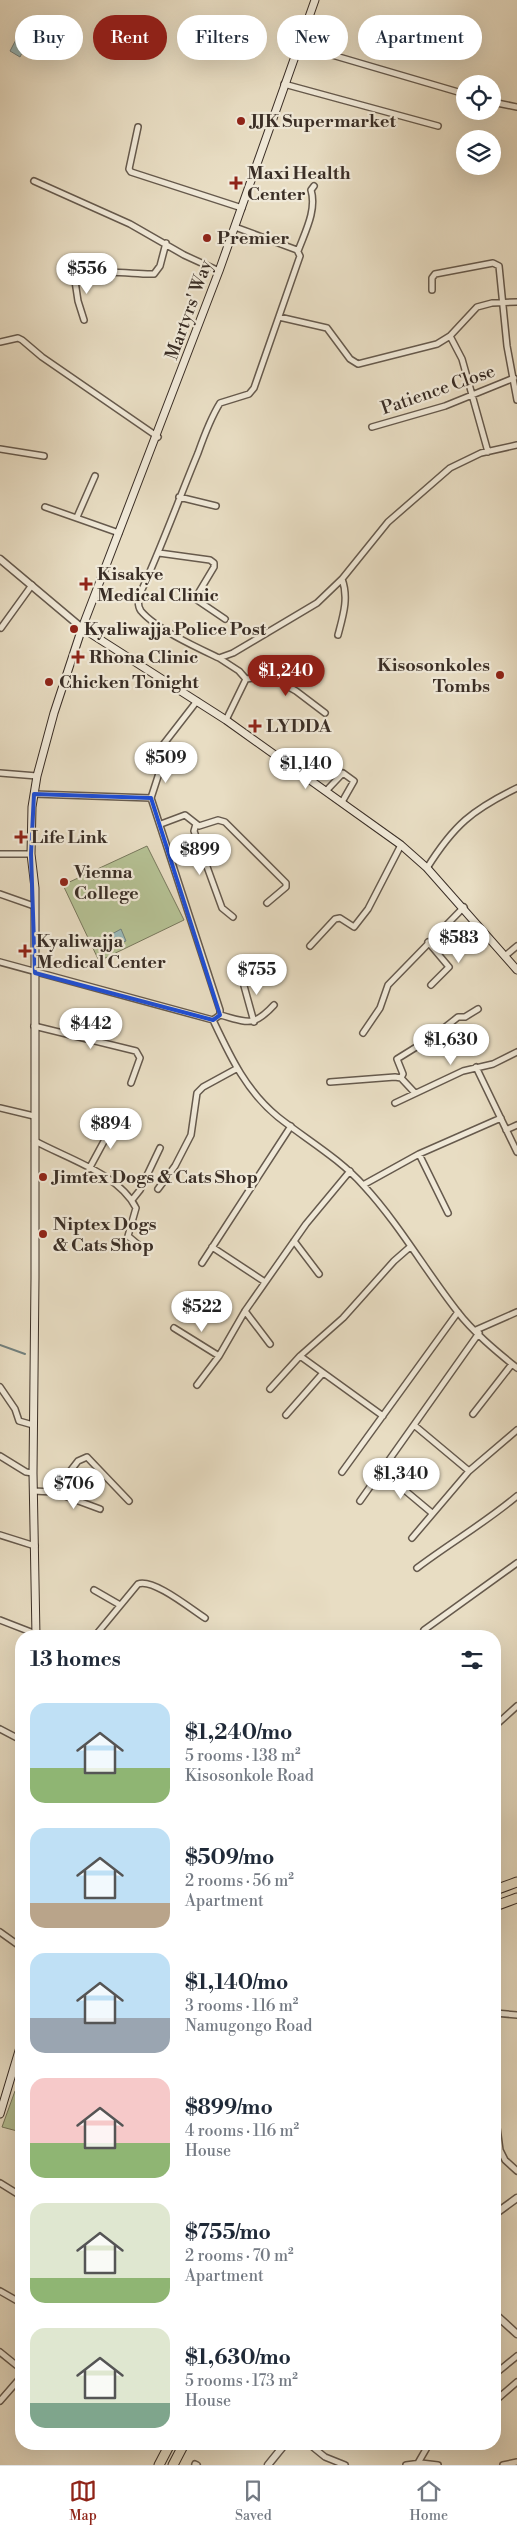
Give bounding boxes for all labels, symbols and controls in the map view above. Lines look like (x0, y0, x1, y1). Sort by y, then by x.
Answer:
chip: Buy (15, 15, 83, 60)
chip: Rent (93, 15, 167, 60)
chip: Filters (177, 15, 267, 60)
chip: New (277, 15, 348, 60)
chip: Apartment (358, 15, 482, 60)
map controls (456, 75, 501, 175)
button: locate (456, 75, 501, 120)
place label: JJK Supermarket (248, 110, 397, 133)
marker: JJK Supermarket (235, 115, 247, 127)
button: layers (456, 130, 501, 175)
place label: Maxi Health Center (247, 162, 351, 206)
marker: Maxi Health Center (229, 176, 243, 190)
place label: Premier (217, 227, 289, 250)
marker: Premier (201, 232, 213, 244)
pin: $556 (57, 252, 117, 295)
street label: Martyrs' Way (160, 257, 218, 363)
text: $556 (67, 259, 107, 279)
street label: Patience Close (378, 360, 498, 420)
place label: Kisakye Medical Clinic (97, 563, 219, 607)
marker: Kisakye Medical Clinic (79, 577, 93, 591)
place label: Kyaliwajja Police Post (84, 618, 267, 641)
marker: Kyaliwajja Police Post (68, 623, 80, 635)
place label: Rhona Clinic (89, 646, 198, 669)
marker: Rhona Clinic (71, 650, 85, 664)
pin: $1,240 (245, 654, 327, 697)
place label: Kisosonkoles Tombs (377, 654, 490, 698)
text: $1,240 (259, 661, 313, 681)
marker: Kisosonkoles Tombs (494, 669, 506, 681)
place label: Chicken Tonight (59, 671, 199, 694)
marker: Chicken Tonight (43, 676, 55, 688)
place label: LYDDA (266, 715, 332, 738)
marker: LYDDA (248, 719, 262, 733)
pin: $509 (136, 742, 196, 784)
text: $509 (145, 748, 187, 768)
pin: $1,140 (265, 748, 347, 790)
text: $1,140 (280, 754, 332, 774)
place label: Life Link (31, 826, 109, 849)
marker: Life Link (15, 831, 27, 843)
pin: $899 (170, 834, 230, 876)
text: $899 (180, 840, 220, 860)
place label: Vienna College (73, 861, 139, 905)
marker: Vienna College (58, 876, 70, 888)
pin: $583 (429, 922, 489, 964)
text: $583 (439, 928, 479, 948)
place label: Kyaliwajja Medical Center (36, 930, 166, 974)
marker: Kyaliwajja Medical Center (18, 944, 32, 958)
pin: $755 (227, 954, 287, 996)
text: $755 (238, 960, 276, 980)
pin: $442 (61, 1008, 121, 1050)
text: $442 (70, 1014, 112, 1034)
pin: $1,630 (410, 1024, 492, 1066)
text: $1,630 (424, 1030, 478, 1050)
pin: $894 (81, 1108, 141, 1150)
text: $894 (91, 1114, 131, 1134)
place label: Jimtex Dogs & Cats Shop (50, 1166, 258, 1189)
marker: Jimtex Dogs & Cats Shop (37, 1171, 49, 1183)
place label: Niptex Dogs & Cats Shop (53, 1213, 157, 1257)
marker: Niptex Dogs & Cats Shop (37, 1228, 49, 1240)
pin: $522 (172, 1290, 232, 1333)
text: $522 (182, 1297, 222, 1317)
pin: $1,340 (360, 1458, 442, 1500)
text: $1,340 (374, 1464, 428, 1484)
pin: $706 (44, 1468, 104, 1510)
text: $706 (54, 1474, 94, 1494)
icon: filters (458, 1646, 486, 1674)
text: 13 homes (30, 1647, 121, 1673)
text: $1,240/mo (185, 1720, 292, 1746)
icon: home (70, 1723, 130, 1783)
text: 5 rooms · 138 m² (185, 1746, 301, 1766)
text: Kisosonkole Road (185, 1766, 314, 1786)
text: $509/mo (185, 1845, 274, 1871)
icon: home (70, 1848, 130, 1908)
text: 2 rooms · 56 m² (185, 1871, 294, 1891)
text: Apartment (185, 1891, 264, 1911)
text: $1,140/mo (185, 1970, 289, 1996)
icon: home (70, 1973, 130, 2033)
text: 3 rooms · 116 m² (185, 1996, 298, 2016)
text: Namugongo Road (185, 2016, 312, 2036)
text: $899/mo (185, 2095, 273, 2121)
icon: home (70, 2098, 130, 2158)
text: 4 rooms · 116 m² (185, 2121, 299, 2141)
text: House (185, 2141, 231, 2161)
text: $755/mo (185, 2220, 271, 2246)
icon: home (70, 2223, 130, 2283)
text: 2 rooms · 70 m² (185, 2246, 294, 2266)
text: Apartment (185, 2266, 264, 2286)
text: $1,630/mo (185, 2345, 291, 2371)
icon: home (70, 2348, 130, 2408)
text: 5 rooms · 173 m² (185, 2371, 298, 2391)
text: House (185, 2391, 231, 2411)
tab: Map (69, 2477, 97, 2525)
tab: Saved (235, 2477, 272, 2525)
tab: Home (410, 2477, 448, 2525)

